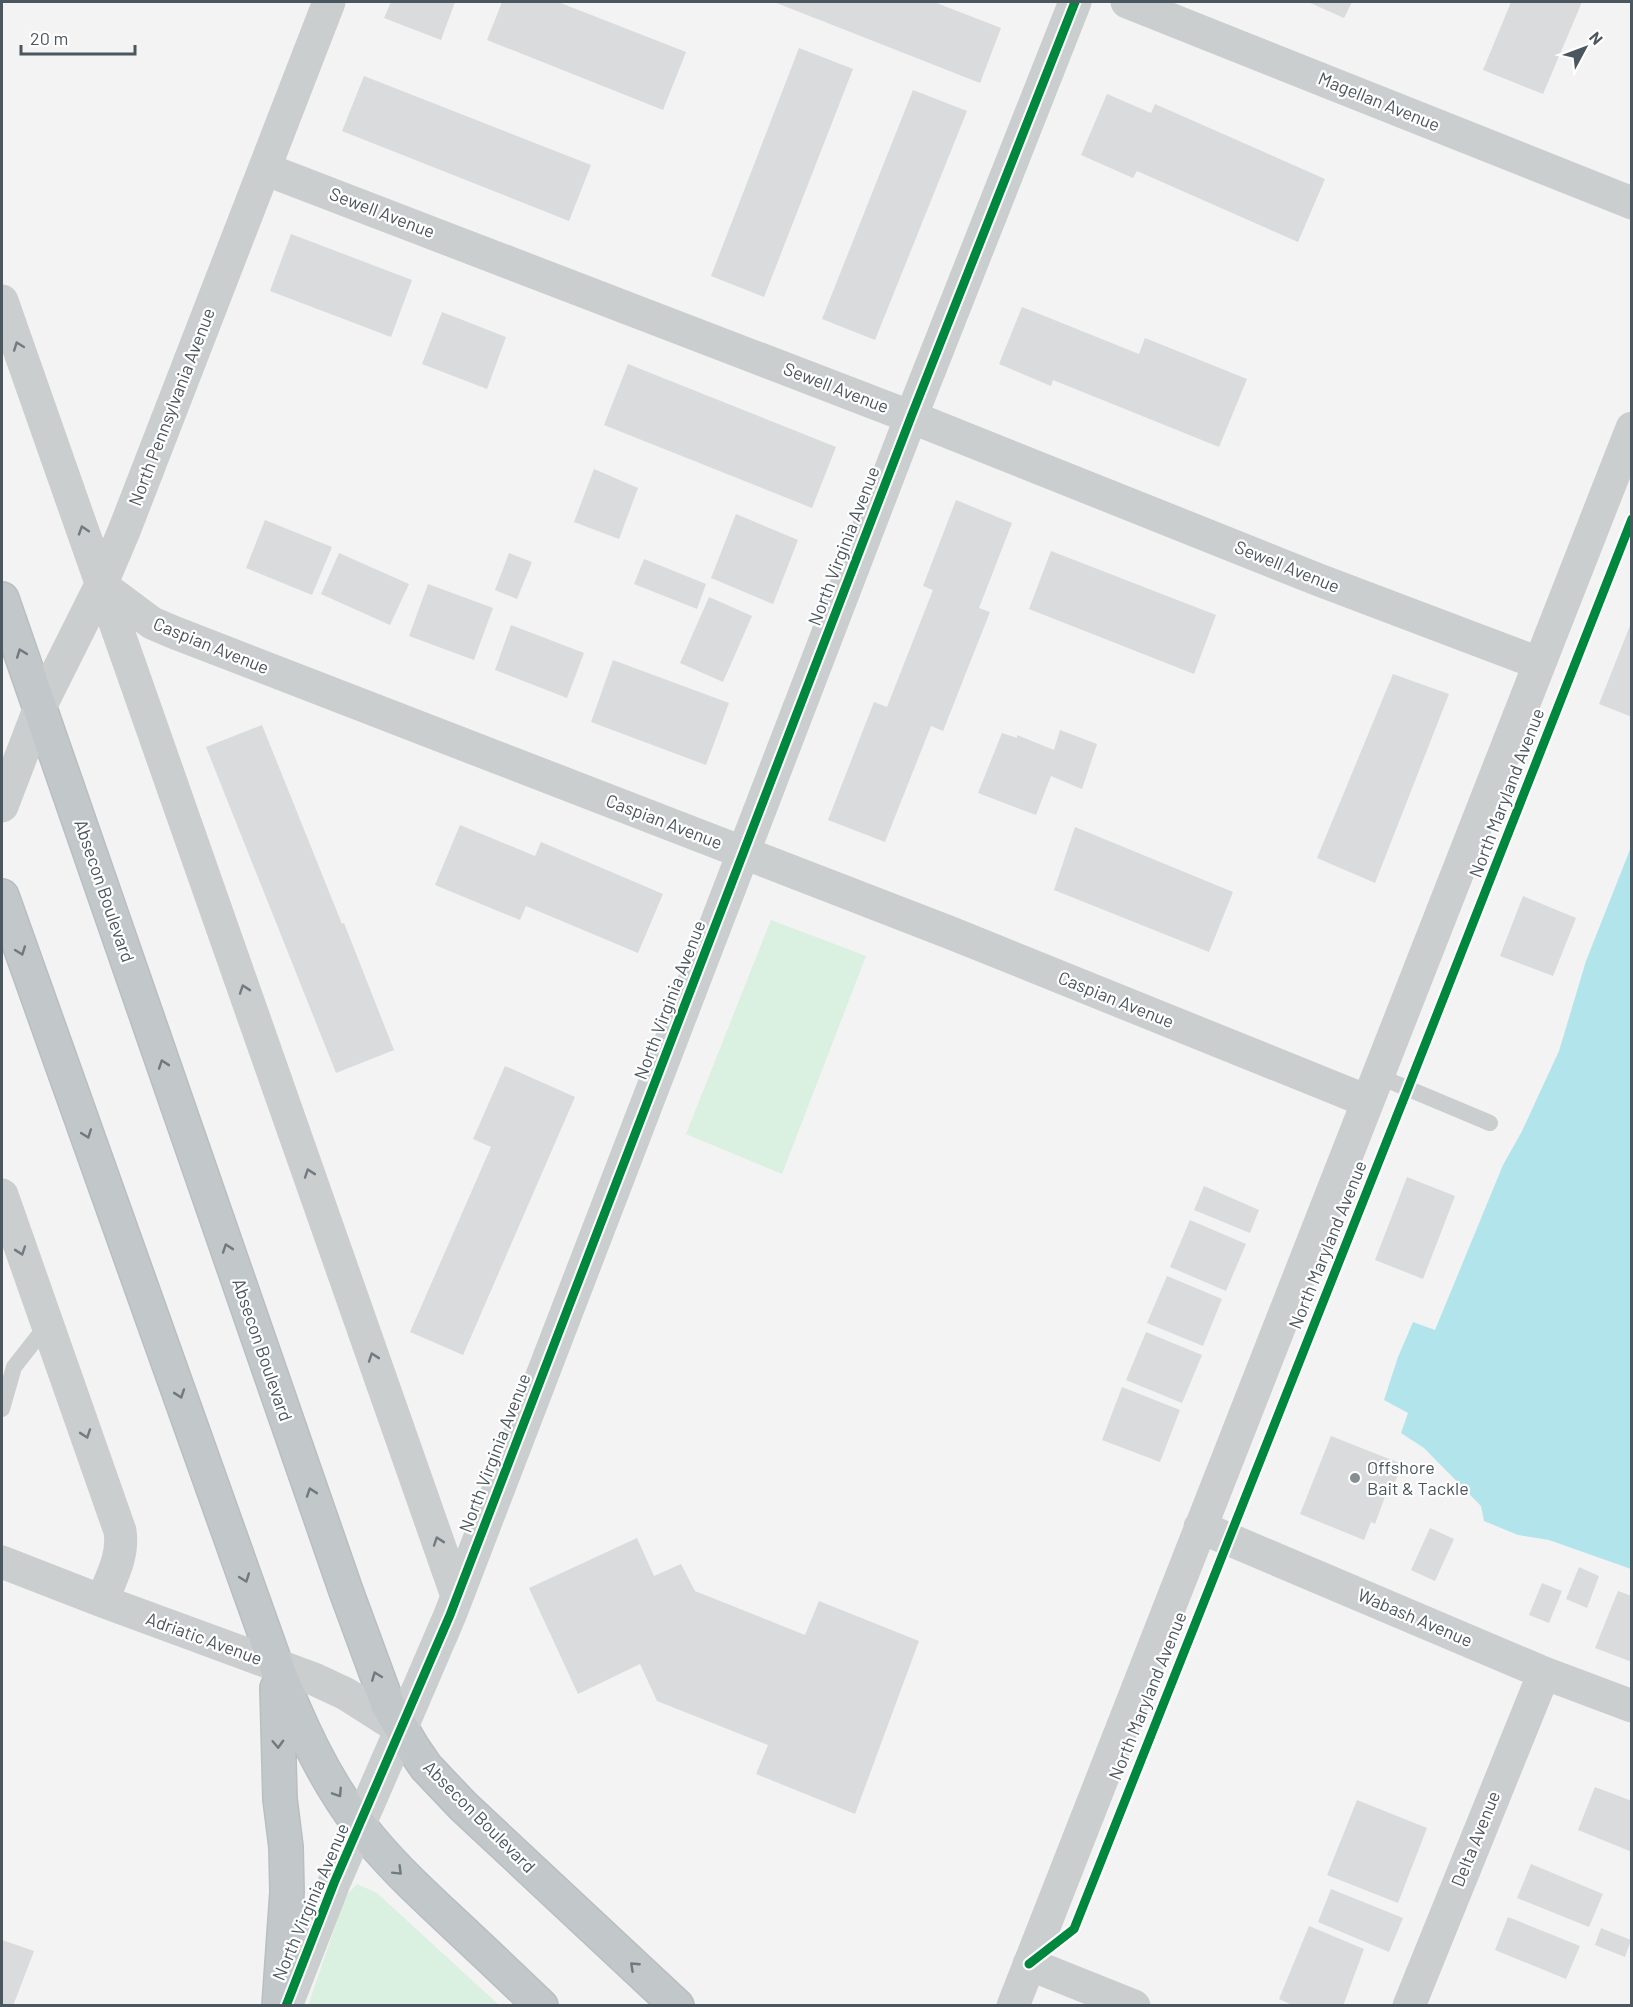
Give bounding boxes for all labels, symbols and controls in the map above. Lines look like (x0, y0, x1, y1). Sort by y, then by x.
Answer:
scale bar (21, 18, 135, 56)
north arrow (1555, 18, 1615, 78)
text: 20 m (30, 27, 68, 49)
text: N (1586, 28, 1607, 48)
street label: Magellan Avenue (1315, 67, 1443, 135)
street label: Sewell Avenue (326, 182, 438, 242)
street label: North Pennsylvania Avenue (123, 304, 219, 509)
one-way arrow (12, 341, 25, 352)
street label: Sewell Avenue (780, 357, 892, 417)
street label: North Virginia Avenue (803, 463, 884, 628)
one-way arrow (78, 525, 90, 536)
street label: Sewell Avenue (1232, 535, 1343, 597)
street label: Caspian Avenue (150, 612, 272, 678)
one-way arrow (15, 648, 28, 659)
street label: North Maryland Avenue (1464, 705, 1549, 880)
street label: Caspian Avenue (603, 789, 726, 853)
street label: Absecon Boulevard (70, 816, 140, 965)
street label: North Virginia Avenue (629, 917, 710, 1082)
one-way arrow (14, 945, 27, 956)
street label: Caspian Avenue (1055, 966, 1177, 1032)
one-way arrow (238, 984, 251, 995)
one-way arrow (158, 1059, 171, 1070)
one-way arrow (80, 1128, 93, 1139)
street label: North Maryland Avenue (1283, 1157, 1371, 1332)
one-way arrow (303, 1168, 316, 1179)
one-way arrow (222, 1243, 234, 1254)
one-way arrow (13, 1245, 26, 1255)
street label: Absecon Boulevard (228, 1275, 298, 1424)
one-way arrow (368, 1352, 381, 1363)
street label: North Virginia Avenue (454, 1370, 535, 1535)
one-way arrow (173, 1388, 186, 1399)
one-way arrow (78, 1429, 91, 1439)
place label: Offshore Bait & Tackle (1367, 1456, 1469, 1499)
marker: Offshore Bait & Tackle (1348, 1471, 1362, 1485)
one-way arrow (306, 1487, 319, 1498)
one-way arrow (433, 1536, 446, 1547)
one-way arrow (237, 1572, 250, 1583)
street label: Wabash Avenue (1355, 1583, 1476, 1651)
street label: Adriatic Avenue (143, 1607, 265, 1669)
street label: North Maryland Avenue (1103, 1608, 1191, 1783)
one-way arrow (371, 1671, 383, 1682)
one-way arrow (272, 1740, 284, 1749)
street label: Absecon Boulevard (419, 1756, 540, 1877)
one-way arrow (330, 1787, 342, 1797)
street label: Delta Avenue (1446, 1787, 1504, 1890)
street label: North Virginia Avenue (267, 1820, 353, 1984)
one-way arrow (391, 1863, 402, 1874)
one-way arrow (630, 1962, 641, 1973)

